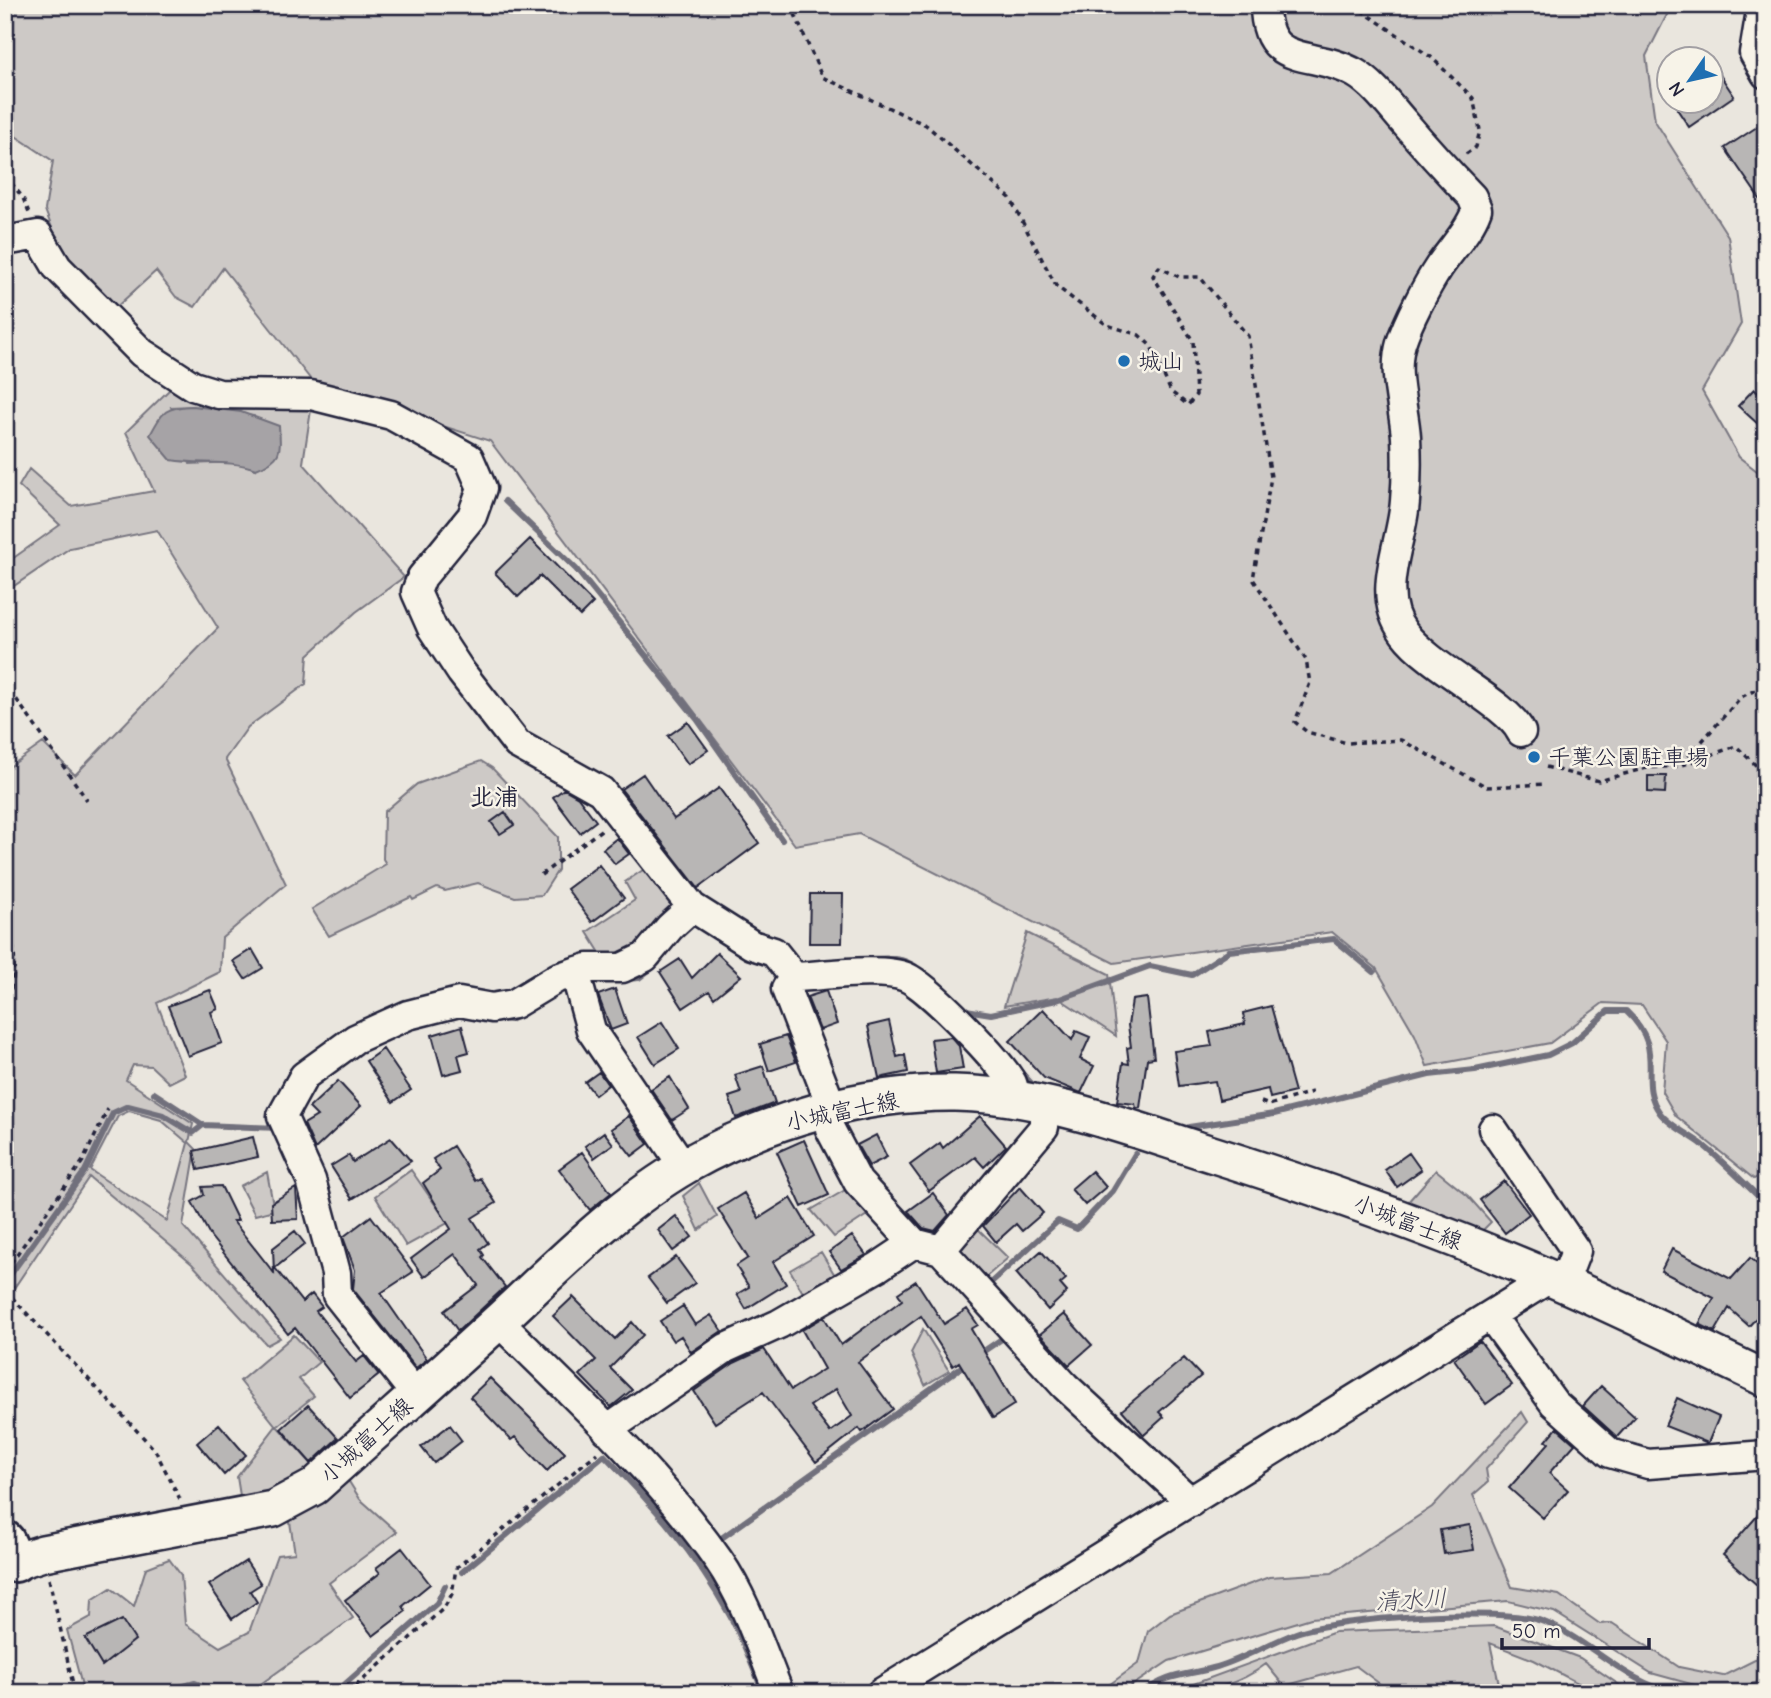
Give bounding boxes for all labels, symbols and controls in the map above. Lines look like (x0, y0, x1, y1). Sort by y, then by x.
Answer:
north arrow (1656, 46, 1726, 116)
text: N (1664, 78, 1689, 100)
place label: 城山 (1138, 348, 1184, 375)
marker: 城山 (1116, 353, 1132, 369)
place label: 千葉公園駐車場 (1548, 744, 1709, 771)
marker: 千葉公園駐車場 (1526, 749, 1542, 765)
district label: 北浦 (470, 783, 518, 811)
street label: 小城富士線 (783, 1086, 901, 1137)
street label: 小城富士線 (1349, 1189, 1466, 1256)
street label: 小城富士線 (315, 1392, 418, 1489)
water label: 清水川 (1374, 1584, 1448, 1616)
scale bar (1502, 1607, 1648, 1651)
text: 50 m (1512, 1619, 1561, 1643)

